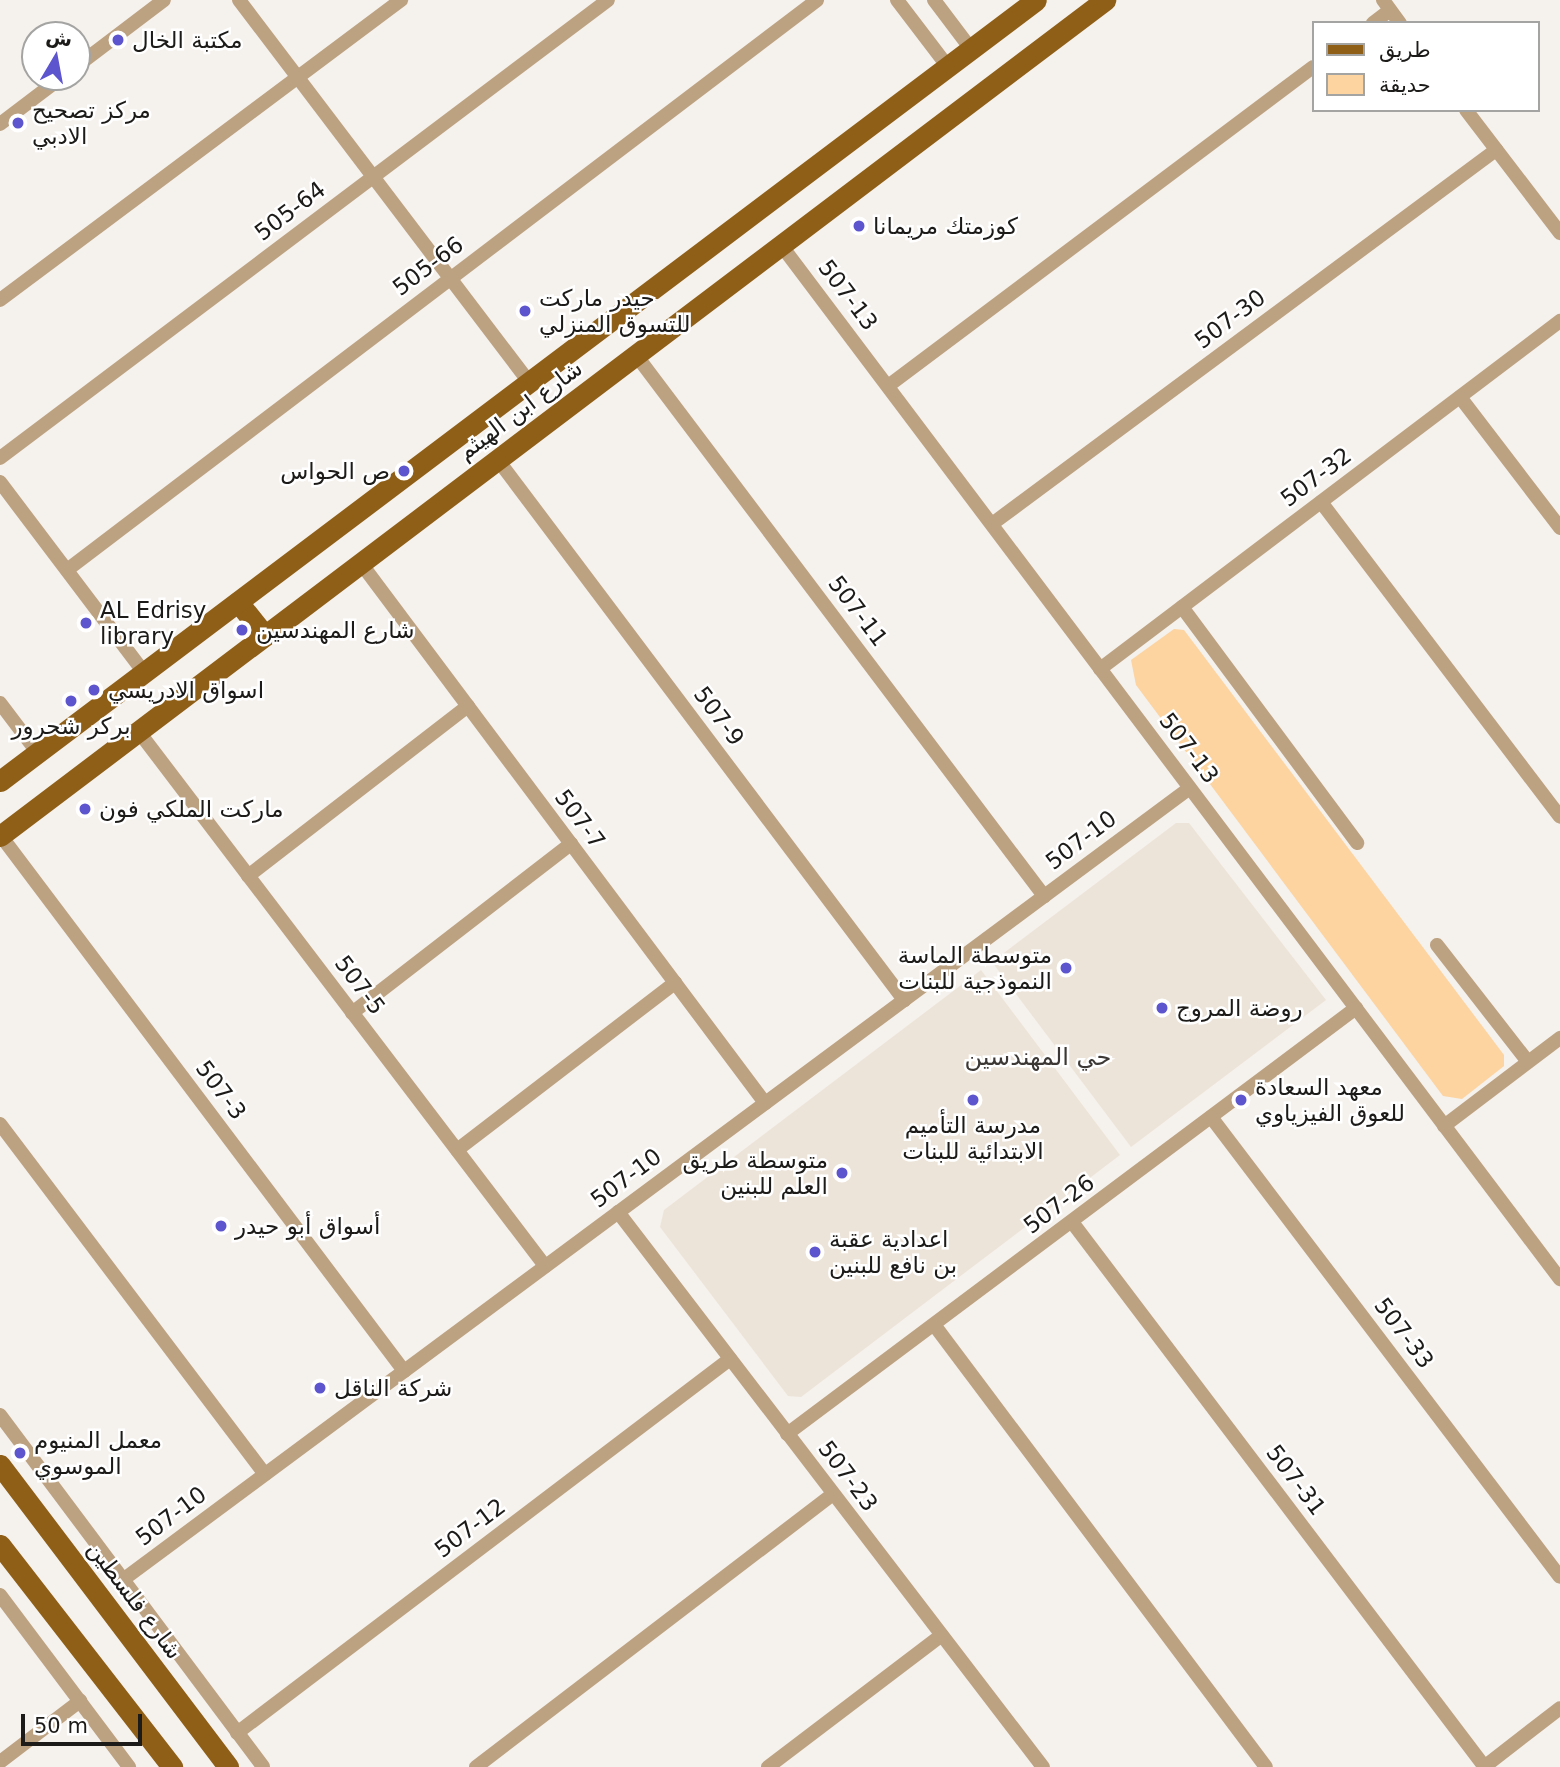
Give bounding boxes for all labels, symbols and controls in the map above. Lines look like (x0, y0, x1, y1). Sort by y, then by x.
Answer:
north arrow (21, 21, 91, 91)
legend (1312, 21, 1539, 112)
text: ش (44, 24, 74, 50)
place label: مكتبة الخال (132, 26, 243, 54)
marker: مكتبة الخال (110, 32, 126, 48)
text: طريق (1379, 38, 1431, 62)
text: حديقة (1379, 73, 1431, 97)
place label: مركز تصحيح الادبي (32, 96, 151, 150)
marker: مركز تصحيح الادبي (10, 115, 26, 131)
street label: 505-64 (249, 175, 331, 247)
place label: كوزمتك مريمانا (873, 212, 1018, 240)
marker: كوزمتك مريمانا (851, 218, 867, 234)
street label: 505-66 (387, 230, 469, 302)
street label: 507-13 (812, 254, 884, 336)
street label: 507-30 (1189, 283, 1271, 355)
place label: حيدر ماركت للتسوق المنزلي (539, 284, 691, 338)
marker: حيدر ماركت للتسوق المنزلي (517, 303, 533, 319)
street label: شارع ابن الهيثم (452, 354, 588, 466)
street label: 507-32 (1275, 441, 1357, 513)
place label: ص الحواس (280, 457, 390, 485)
marker: ص الحواس (396, 463, 412, 479)
street label: 507-11 (822, 570, 894, 652)
place label: AL Edrisy library (100, 596, 206, 650)
marker: AL Edrisy library (78, 615, 94, 631)
place label: شارع المهندسين (256, 616, 414, 644)
marker: شارع المهندسين (234, 622, 250, 638)
place label: اسواق الادريسي (108, 676, 264, 704)
street label: 507-9 (688, 681, 750, 751)
marker: اسواق الادريسي (86, 682, 102, 698)
marker: بركر شحرور (63, 693, 79, 709)
street label: 507-13 (1153, 707, 1225, 789)
place label: بركر شحرور (11, 712, 131, 740)
street label: 507-7 (549, 784, 611, 854)
place label: ماركت الملكي فون (99, 795, 284, 823)
marker: ماركت الملكي فون (77, 801, 93, 817)
street label: 507-10 (1040, 804, 1122, 876)
place label: متوسطة الماسة النموذجية للبنات (898, 941, 1052, 995)
street label: 507-5 (329, 950, 391, 1020)
marker: متوسطة الماسة النموذجية للبنات (1058, 960, 1074, 976)
place label: روضة المروج (1176, 994, 1303, 1022)
marker: روضة المروج (1154, 1000, 1170, 1016)
district label: حي المهندسين (965, 1044, 1111, 1072)
street label: 507-3 (190, 1055, 252, 1125)
place label: معهد السعادة للعوق الفيزياوي (1255, 1073, 1405, 1127)
marker: مدرسة التأميم الابتدائية للبنات (965, 1092, 981, 1108)
marker: معهد السعادة للعوق الفيزياوي (1233, 1092, 1249, 1108)
place label: مدرسة التأميم الابتدائية للبنات (902, 1111, 1044, 1165)
street label: 507-10 (585, 1142, 667, 1214)
place label: متوسطة طريق العلم للبنين (682, 1146, 828, 1200)
marker: متوسطة طريق العلم للبنين (834, 1165, 850, 1181)
street label: 507-26 (1018, 1168, 1100, 1240)
place label: أسواق أبو حيدر (235, 1212, 380, 1240)
marker: أسواق أبو حيدر (213, 1218, 229, 1234)
place label: اعدادية عقبة بن نافع للبنين (829, 1225, 957, 1279)
marker: اعدادية عقبة بن نافع للبنين (807, 1244, 823, 1260)
street label: 507-33 (1368, 1292, 1440, 1374)
place label: شركة الناقل (334, 1374, 452, 1402)
marker: شركة الناقل (312, 1380, 328, 1396)
place label: معمل المنيوم الموسوي (34, 1426, 162, 1480)
street label: 507-23 (812, 1435, 884, 1517)
street label: 507-31 (1260, 1439, 1332, 1521)
marker: معمل المنيوم الموسوي (12, 1445, 28, 1461)
street label: 507-10 (130, 1480, 212, 1552)
street label: 507-12 (429, 1492, 511, 1564)
street label: شارع فلسطين (82, 1535, 188, 1665)
scale bar (24, 1700, 145, 1744)
text: 50 m (34, 1714, 88, 1738)

